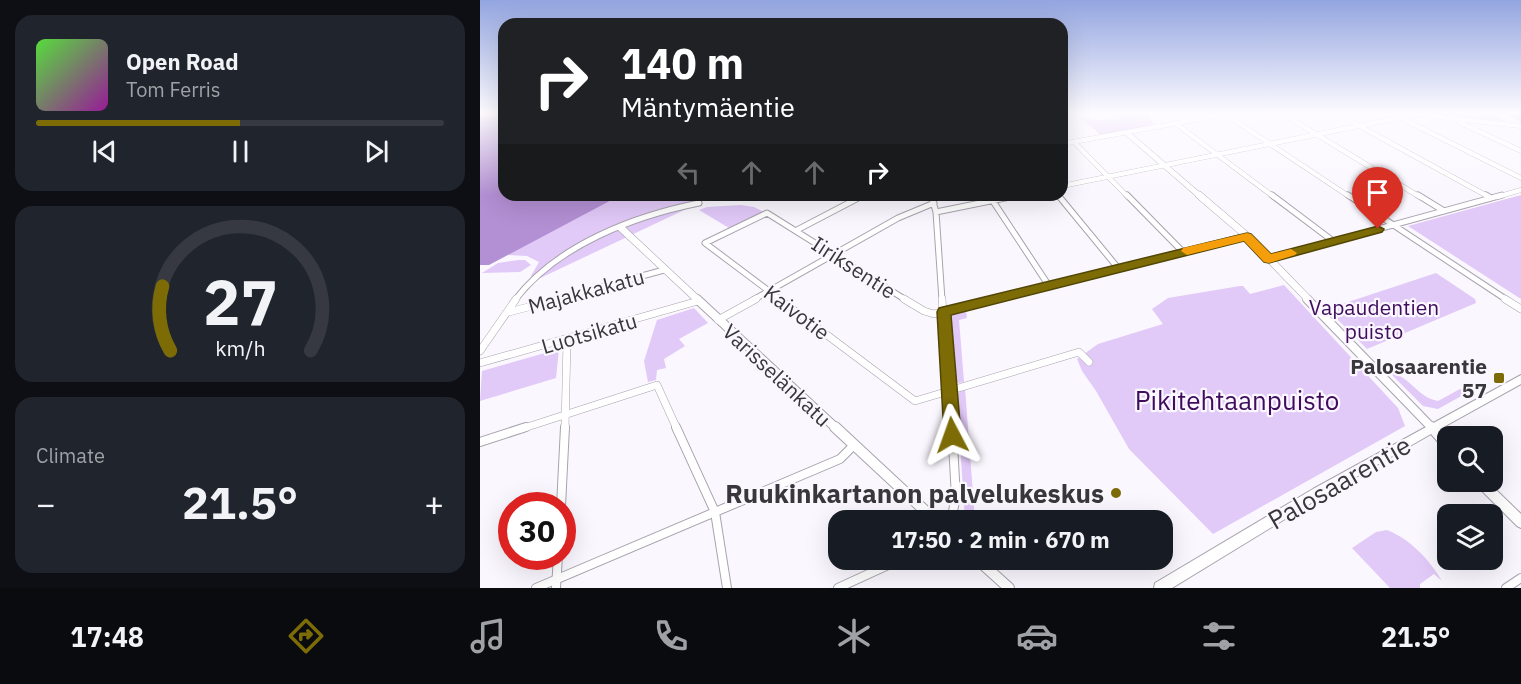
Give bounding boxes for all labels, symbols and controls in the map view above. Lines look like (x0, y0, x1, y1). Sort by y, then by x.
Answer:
text: 140 m (621, 36, 744, 91)
icon: right (522, 42, 600, 120)
text: Open Road (126, 47, 239, 76)
text: Tom Ferris (126, 76, 221, 103)
text: Mäntymäentie (621, 89, 795, 124)
icon: previous (88, 135, 121, 168)
icon: pause (224, 135, 257, 168)
icon: next (360, 135, 393, 168)
icon: left (672, 156, 705, 189)
icon: ahead (735, 156, 768, 189)
icon: ahead (798, 156, 831, 189)
icon: right (861, 156, 894, 189)
pin (1352, 167, 1403, 229)
icon: arrive (1361, 176, 1394, 209)
street label: Iiriksentie (806, 229, 902, 305)
text: 27 (203, 261, 277, 342)
street label: Majakkakatu (525, 262, 647, 320)
street label: Kaivotie (758, 278, 836, 346)
park label: Vapaudentien puisto (1309, 293, 1439, 345)
street label: Luotsikatu (538, 306, 640, 360)
street label: Varisselänkatu (717, 318, 837, 432)
text: km/h (215, 334, 265, 362)
place label: Palosaarentie 57 (1350, 352, 1487, 404)
marker: Palosaarentie 57 (1492, 371, 1506, 385)
park label: Pikitehtaanpuisto (1135, 383, 1339, 417)
position arrow (920, 403, 984, 467)
map controls (1437, 426, 1503, 570)
button: search (1437, 426, 1503, 492)
street label: Palosaarentie (1261, 427, 1417, 537)
text: Climate (36, 442, 105, 469)
text: 21.5° (182, 473, 298, 531)
place label: Ruukinkartanon palvelukeskus (725, 476, 1104, 510)
text: − (36, 482, 56, 525)
text: + (424, 482, 444, 525)
marker: Ruukinkartanon palvelukeskus (1109, 486, 1123, 500)
speed limit sign: 30 (498, 492, 576, 570)
button: layers (1437, 504, 1503, 570)
text: 17:50 · 2 min · 670 m (891, 525, 1110, 554)
icon: directions (285, 615, 327, 657)
icon: music (467, 615, 509, 657)
icon: phone (650, 615, 692, 657)
icon: climate (833, 615, 875, 657)
icon: car (1016, 615, 1058, 657)
icon: filters (1198, 615, 1240, 657)
text: 17:48 (70, 619, 144, 654)
text: 21.5° (1381, 619, 1451, 654)

